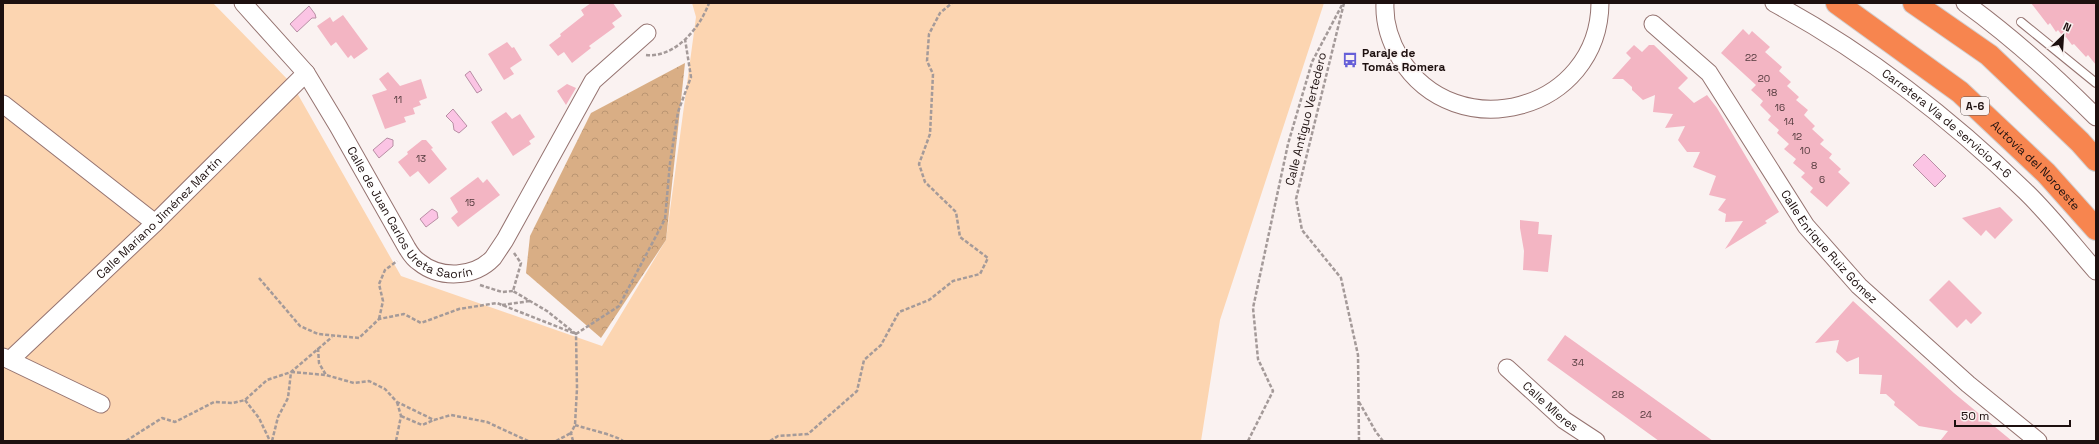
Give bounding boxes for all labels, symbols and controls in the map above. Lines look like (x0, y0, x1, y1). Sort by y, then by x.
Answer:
north arrow (2043, 16, 2083, 56)
text: N (2061, 19, 2074, 35)
place label: Paraje de Tomás Romera (1362, 45, 1445, 75)
street label: Calle Antiguo Vertedero (1282, 51, 1330, 187)
bus stop icon: Paraje de Tomás Romera (1341, 51, 1359, 69)
house number: 22 (1745, 51, 1757, 64)
street label: Carretera Vía de servicio A-6 (1879, 65, 2015, 182)
house number: 20 (1758, 72, 1770, 85)
house number: 18 (1767, 86, 1777, 99)
house number: 11 (394, 93, 402, 106)
road number: A-6 (1961, 97, 1989, 115)
house number: 16 (1775, 101, 1785, 114)
house number: 14 (1784, 115, 1794, 128)
street label: Autovía del Noroeste (1987, 117, 2083, 214)
house number: 12 (1792, 130, 1802, 143)
street label: Calle de Juan Carlos Ureta Saorín (343, 144, 474, 282)
house number: 10 (1800, 144, 1810, 157)
house number: 13 (416, 152, 426, 165)
street label: Calle Mariano Jiménez Martín (93, 153, 225, 282)
house number: 8 (1811, 159, 1817, 172)
house number: 6 (1819, 173, 1825, 186)
street label: Calle Enrique Ruiz Gómez (1777, 187, 1881, 307)
house number: 15 (465, 196, 475, 209)
house number: 34 (1572, 356, 1584, 369)
street label: Calle Mieres (1519, 378, 1581, 435)
house number: 28 (1612, 388, 1624, 401)
scale bar (1955, 402, 2070, 428)
house number: 24 (1640, 408, 1652, 421)
text: 50 m (1961, 408, 1989, 424)

